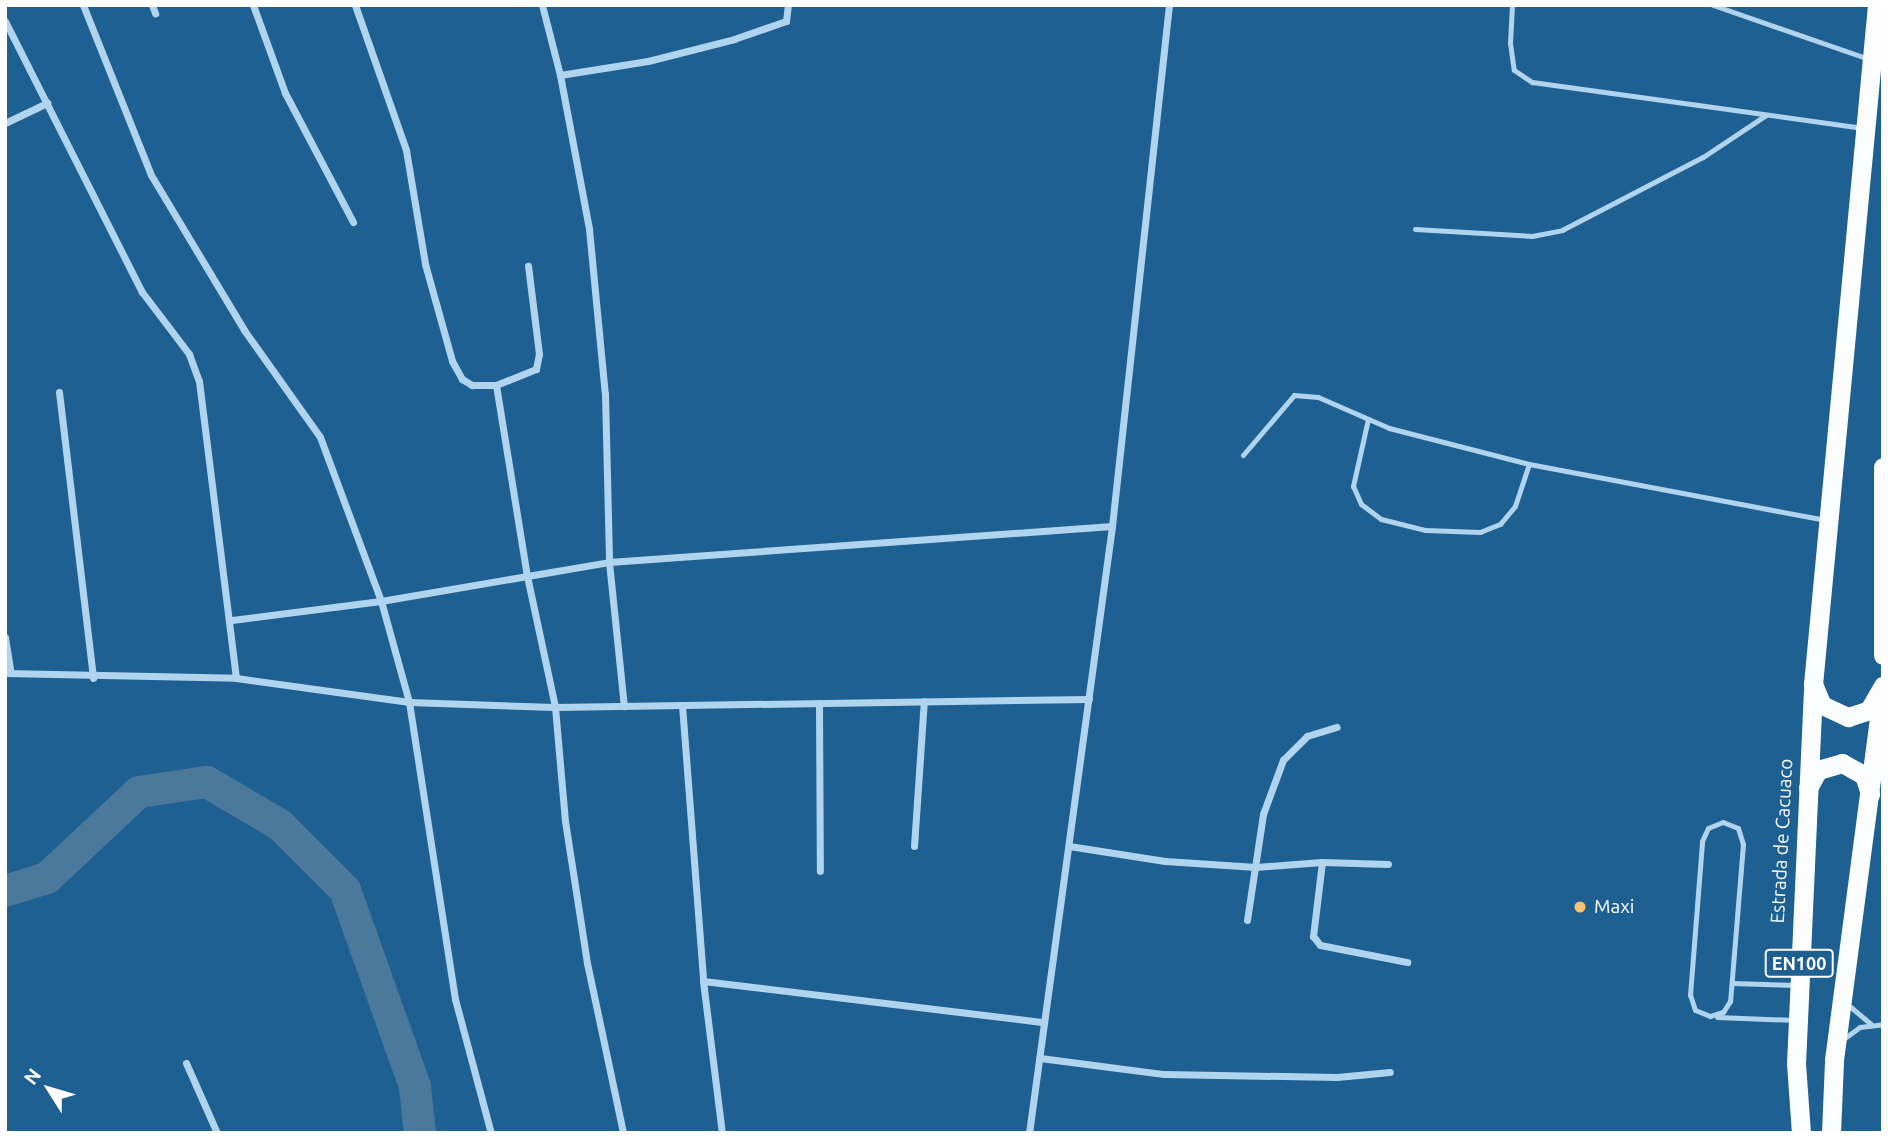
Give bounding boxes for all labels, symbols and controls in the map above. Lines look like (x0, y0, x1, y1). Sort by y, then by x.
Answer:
street label: Estrada de Cacuaco (1766, 758, 1798, 924)
place label: Maxi (1594, 896, 1634, 918)
marker: Maxi (1572, 899, 1588, 915)
road number: EN100 (1764, 948, 1834, 978)
north arrow (14, 1054, 84, 1124)
text: N (19, 1064, 45, 1089)

